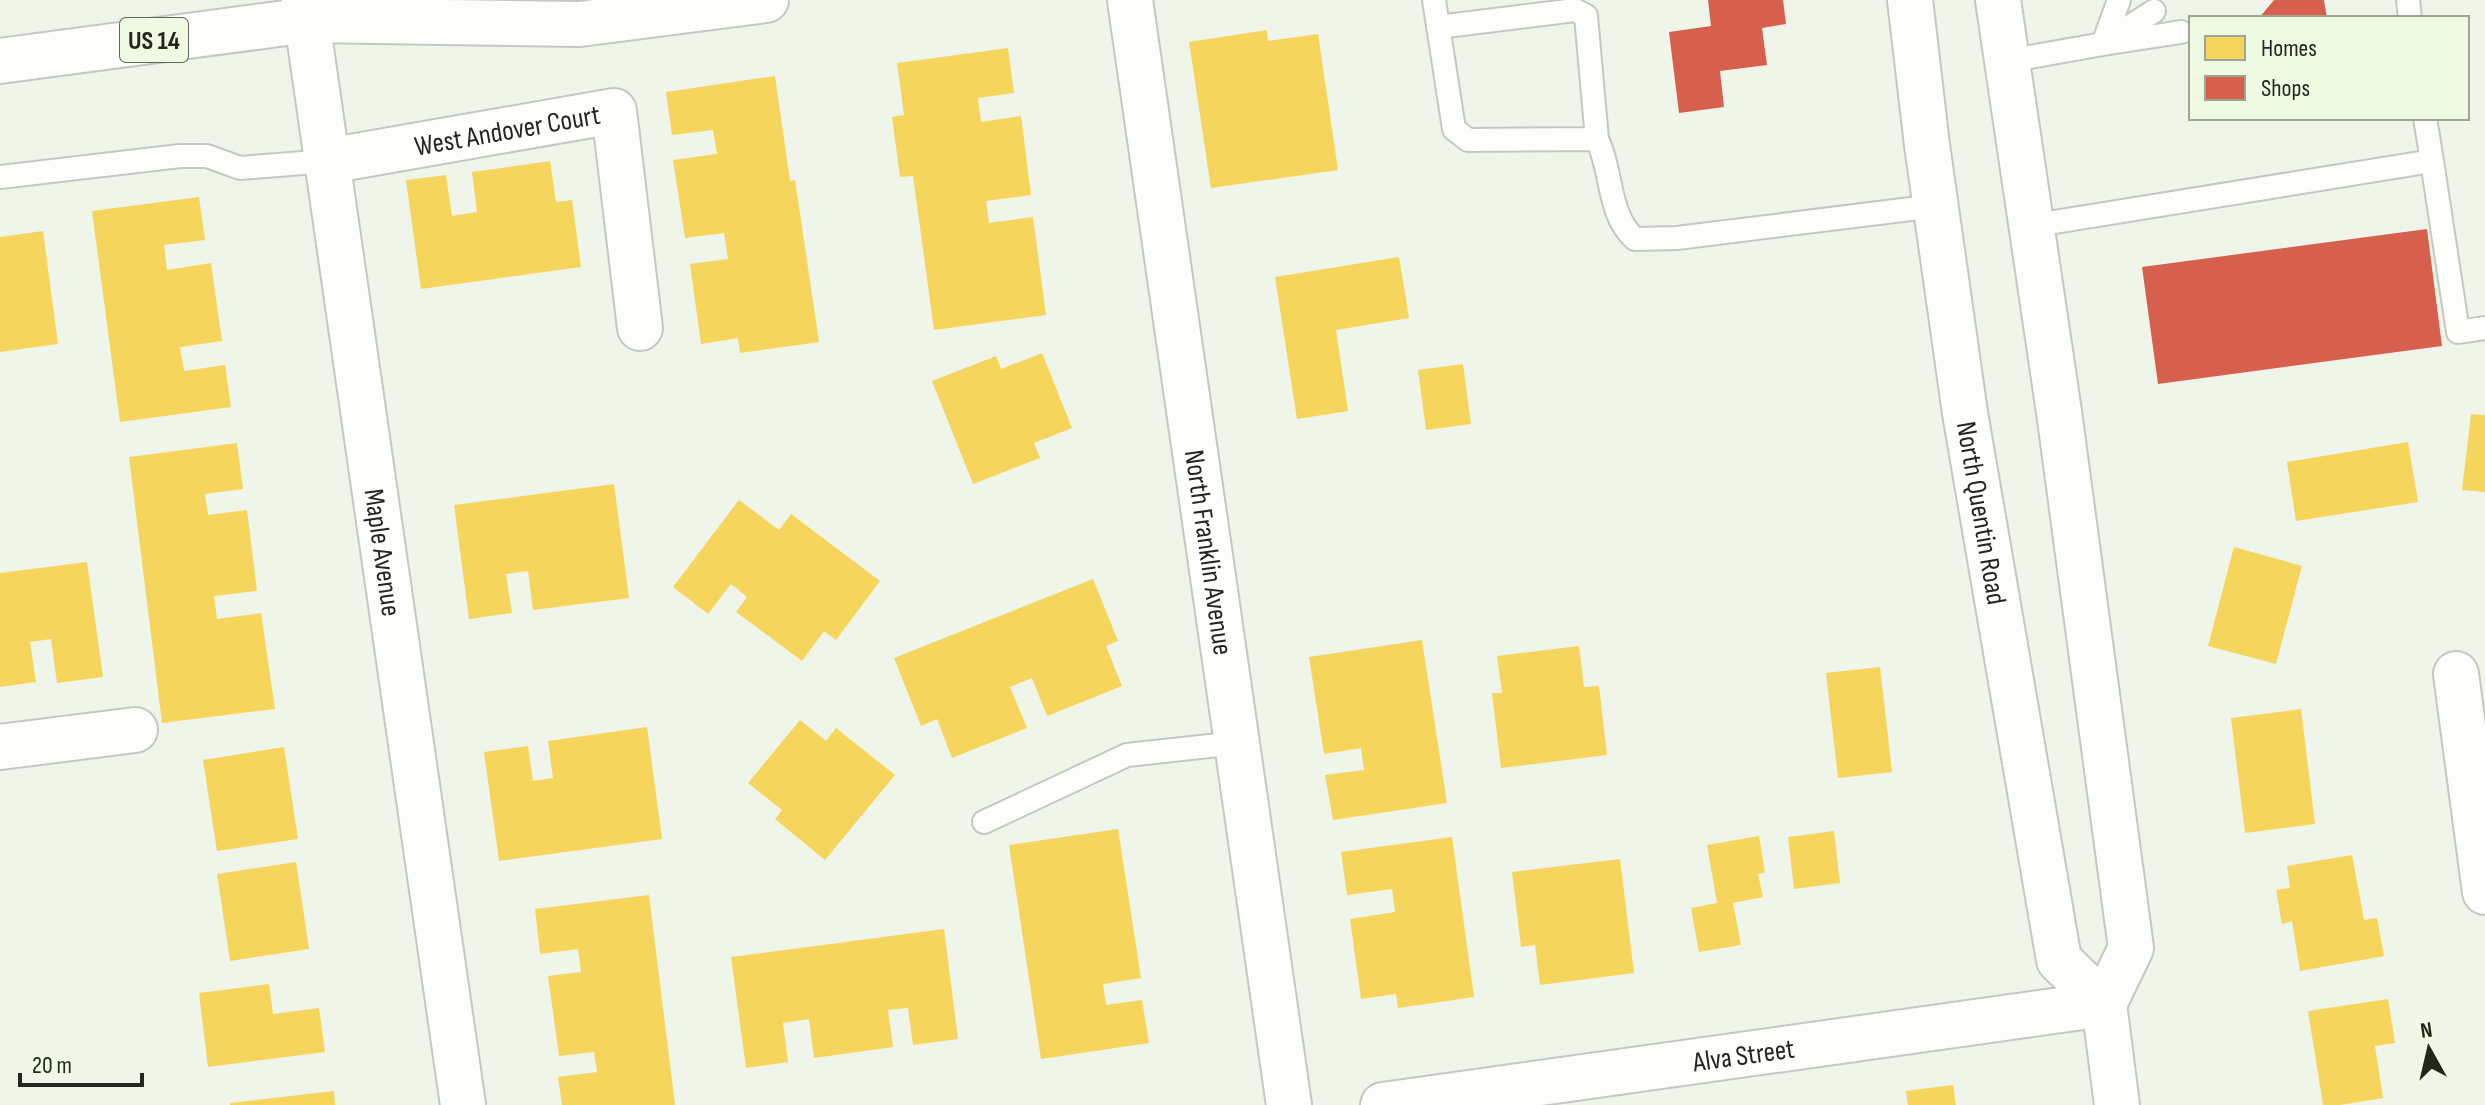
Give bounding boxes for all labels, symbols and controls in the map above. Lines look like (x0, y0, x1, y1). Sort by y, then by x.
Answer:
legend (2189, 16, 2469, 120)
road number: US 14 (120, 18, 188, 62)
text: Homes (2261, 34, 2317, 63)
text: Shops (2261, 74, 2310, 103)
street label: West Andover Court (412, 99, 603, 164)
street label: North Quentin Road (1949, 419, 2013, 607)
street label: North Franklin Avenue (1177, 448, 1239, 657)
street label: Maple Avenue (357, 487, 407, 618)
north arrow (2389, 1009, 2469, 1089)
text: N (2419, 1016, 2434, 1045)
street label: Alva Street (1690, 1033, 1797, 1080)
scale bar (20, 1037, 142, 1087)
text: 20 m (32, 1051, 72, 1080)

